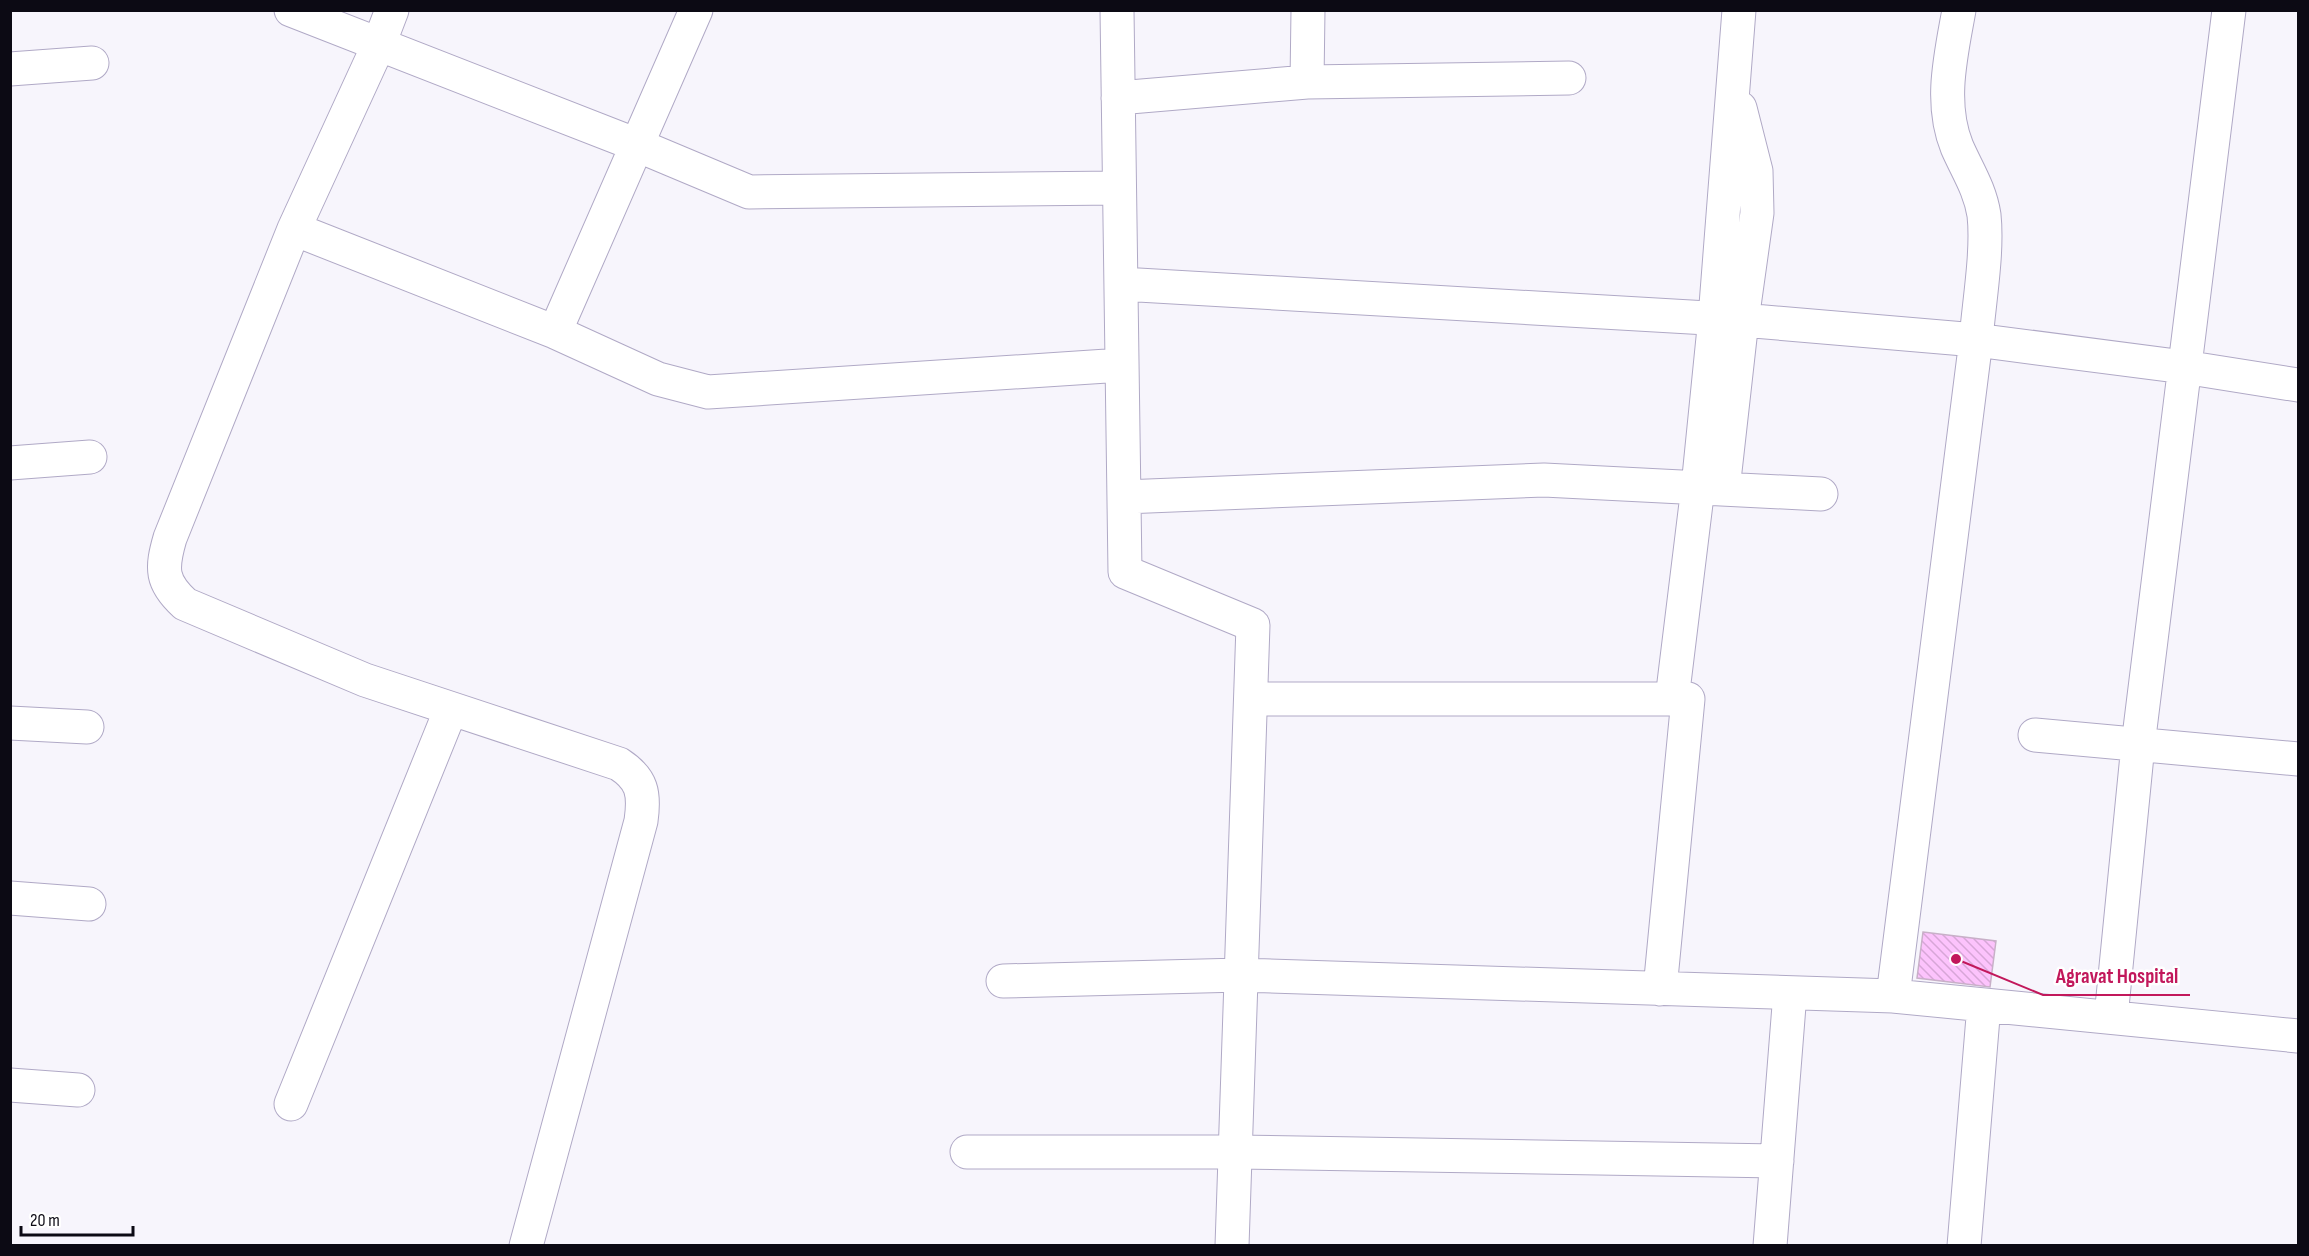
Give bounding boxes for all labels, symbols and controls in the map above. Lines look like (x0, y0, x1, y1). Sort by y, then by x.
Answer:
callout: Agravat Hospital (2043, 956, 2190, 995)
text: Agravat Hospital (2055, 964, 2178, 989)
scale bar (21, 1199, 134, 1237)
text: 20 m (30, 1210, 60, 1231)

